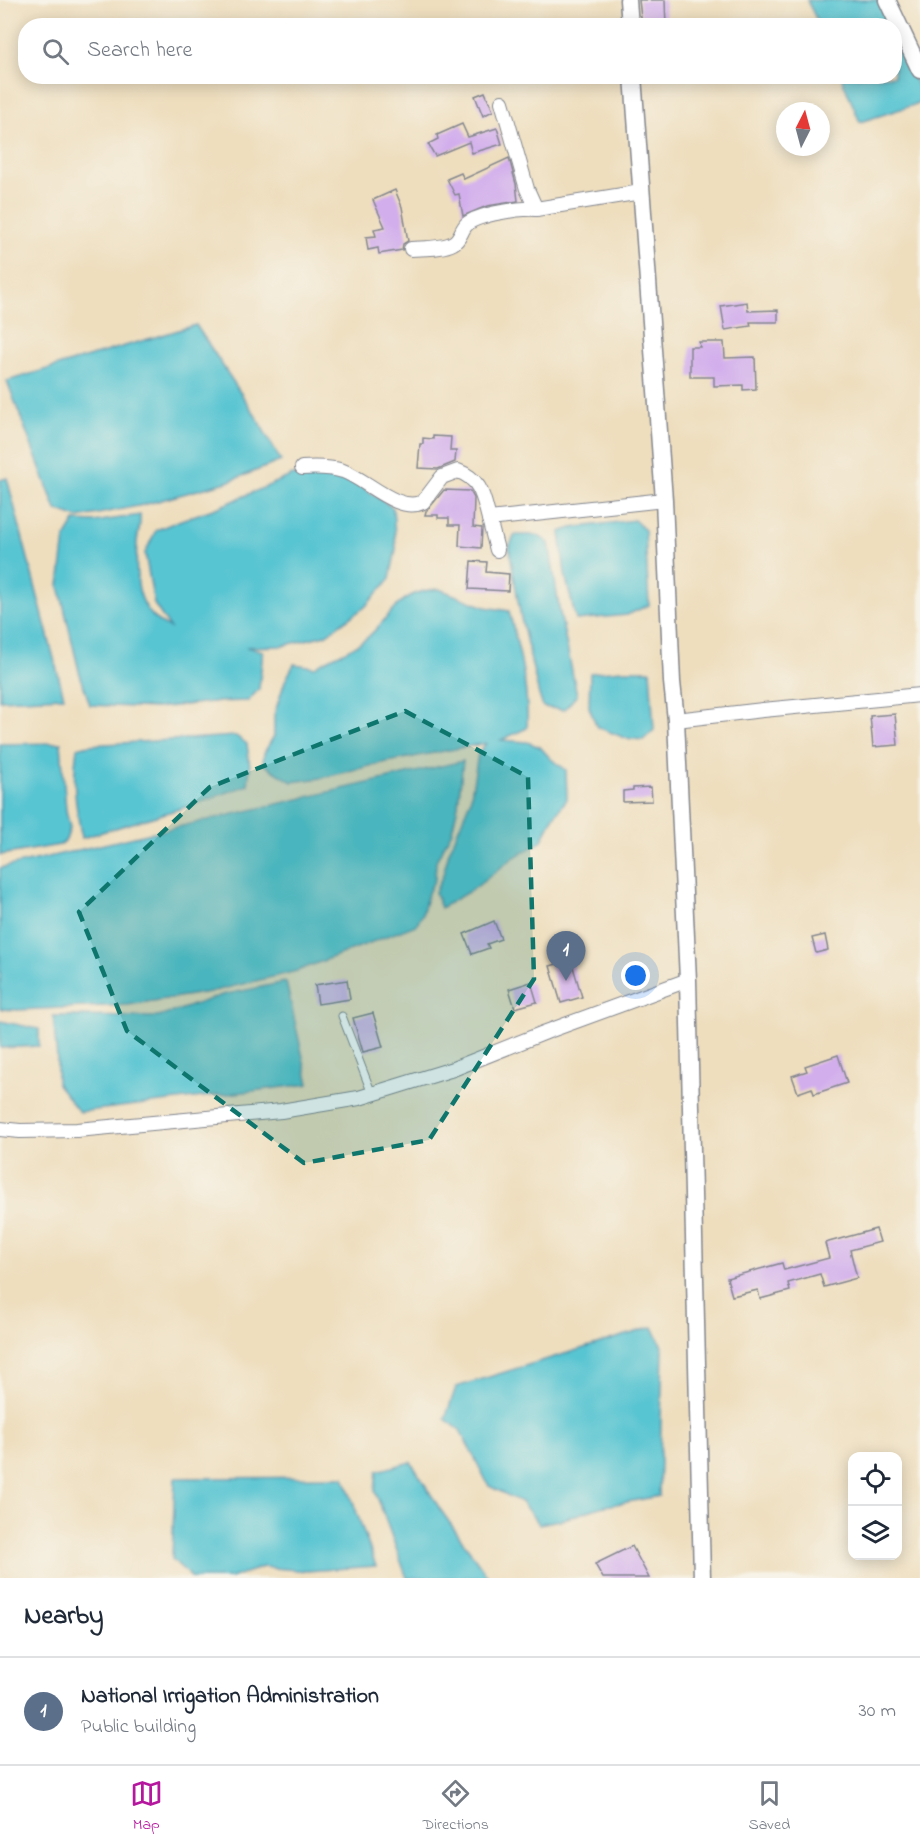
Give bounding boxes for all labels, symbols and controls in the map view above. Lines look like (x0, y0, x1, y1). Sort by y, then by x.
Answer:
search box (18, 18, 902, 84)
icon: search (39, 35, 72, 68)
text: Search here (87, 35, 192, 67)
north arrow (776, 102, 830, 156)
pin: 1 (546, 932, 586, 981)
your location (621, 961, 650, 990)
map controls (848, 1452, 902, 1560)
button: locate (848, 1452, 902, 1506)
button: layers (848, 1506, 902, 1560)
text: Nearby (24, 1598, 103, 1636)
text: National Irrigation Administration (81, 1681, 379, 1713)
text: 1 (40, 1697, 47, 1726)
text: 30 m (859, 1697, 896, 1726)
text: Public building (81, 1713, 196, 1742)
tab: Map (130, 1777, 163, 1837)
tab: Directions (422, 1777, 489, 1837)
tab: Saved (748, 1777, 790, 1837)

